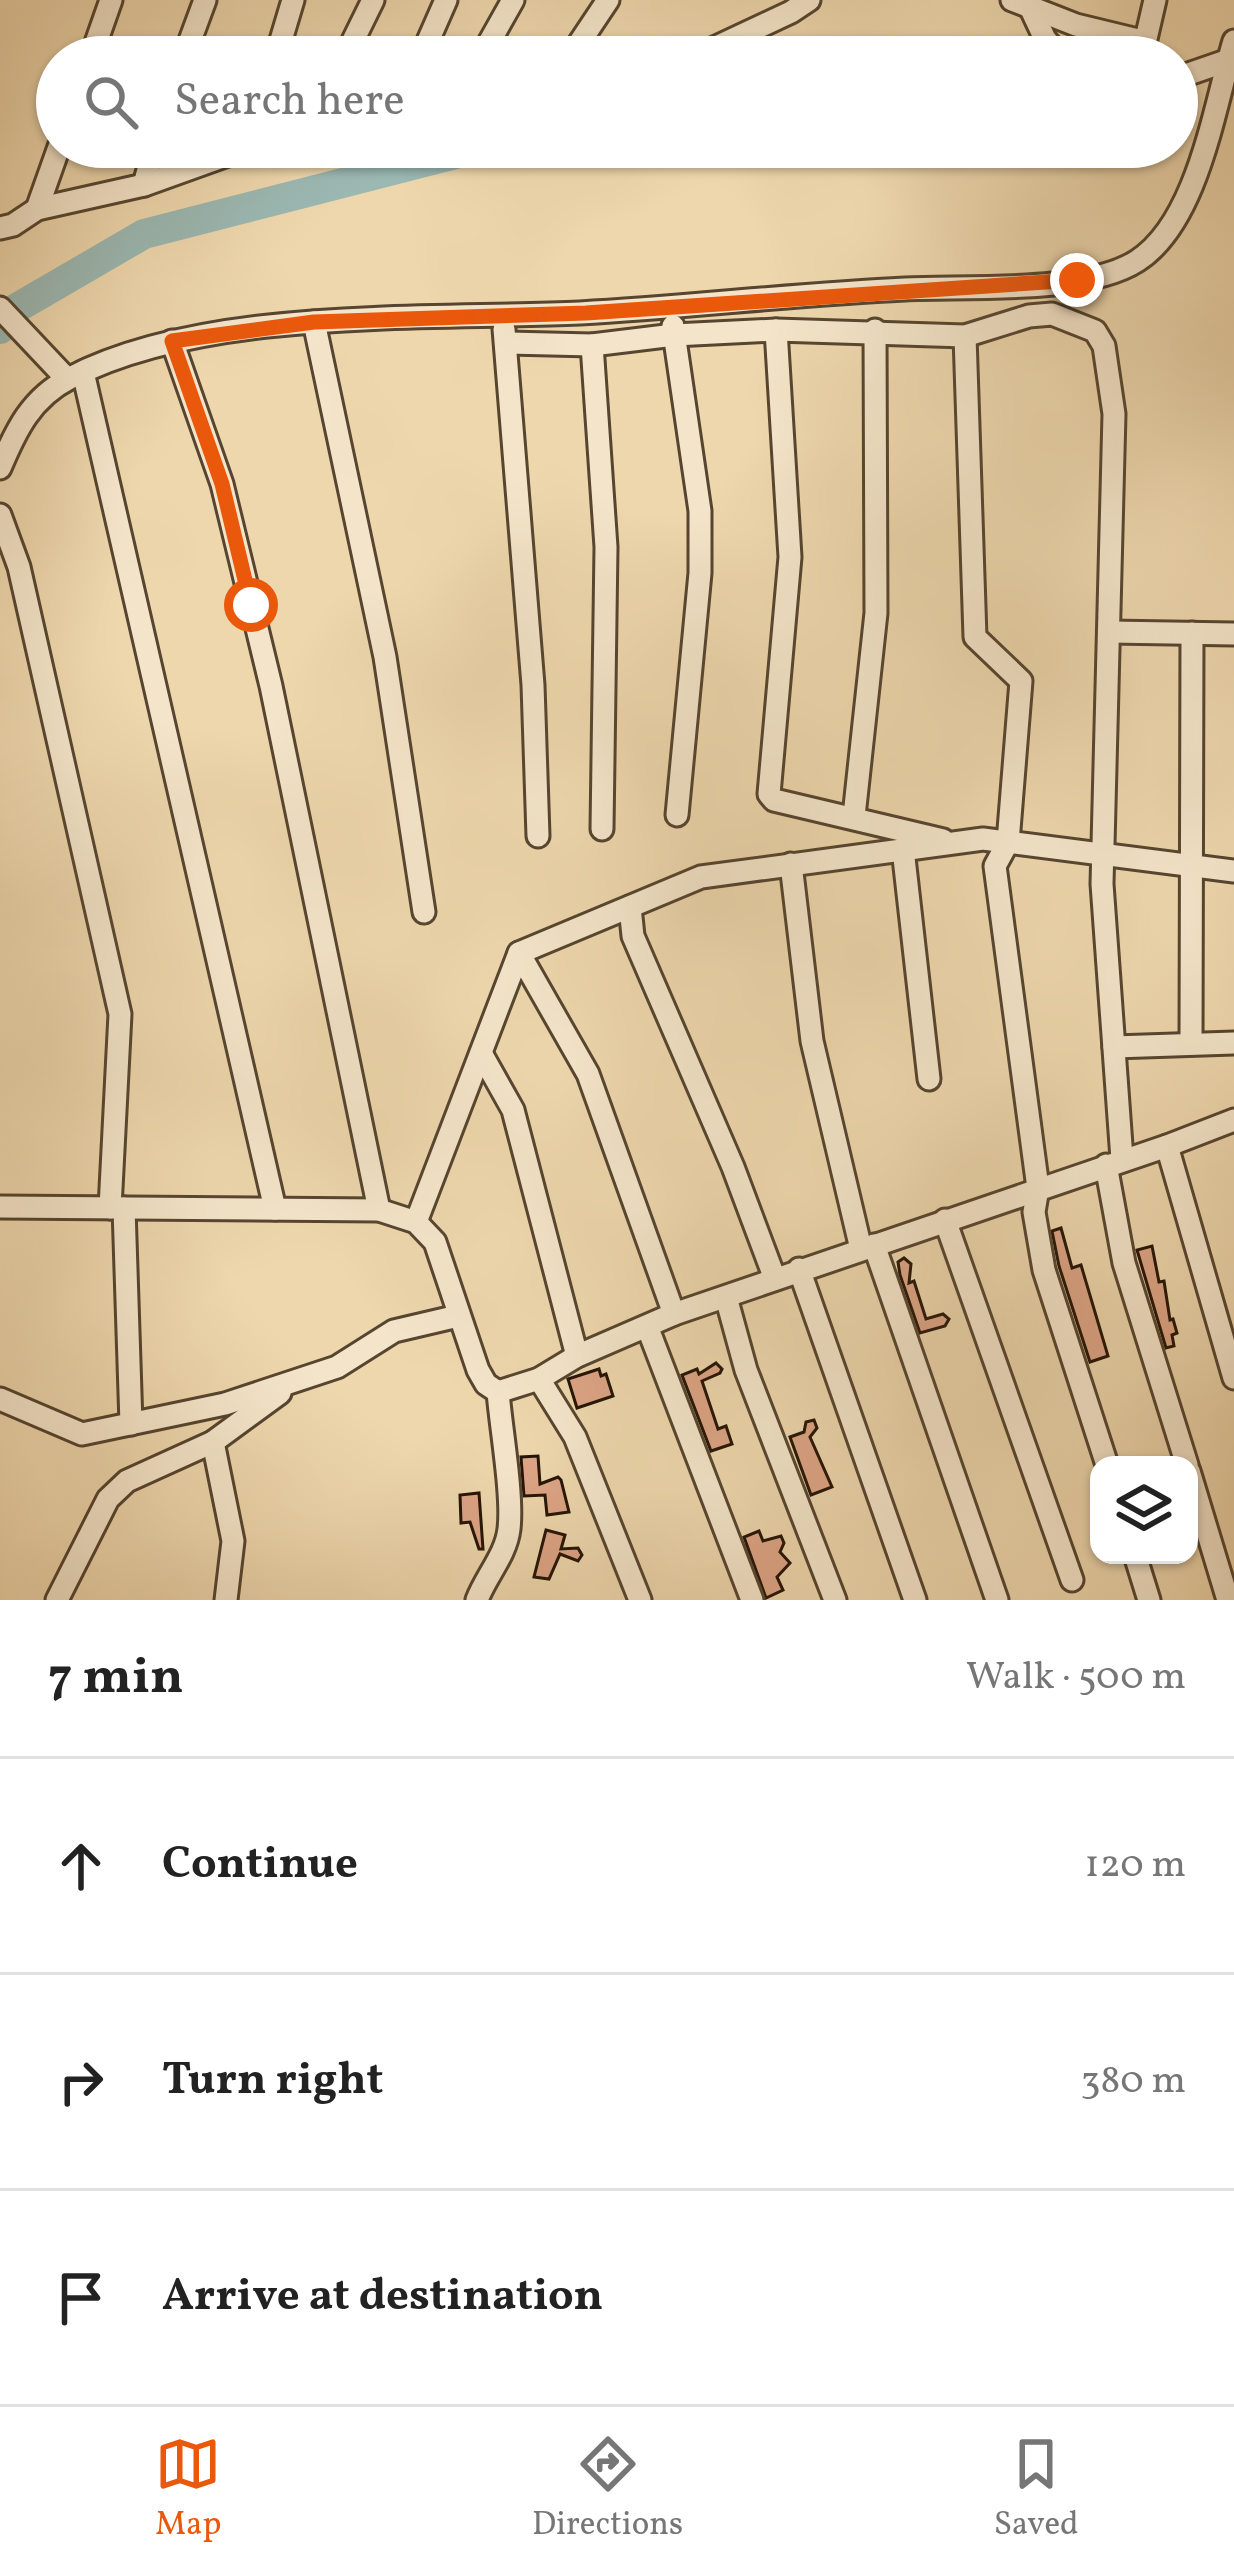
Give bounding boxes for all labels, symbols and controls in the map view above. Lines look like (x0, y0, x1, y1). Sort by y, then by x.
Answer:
search box (36, 36, 1198, 168)
icon: search (78, 69, 144, 135)
text: Search here (174, 71, 405, 134)
route end (1050, 253, 1104, 307)
route start (224, 578, 278, 632)
map controls (1090, 1456, 1198, 1564)
button: layers (1090, 1456, 1198, 1564)
text: 7 min (48, 1643, 184, 1714)
text: Walk · 500 m (966, 1651, 1186, 1705)
icon: ahead (48, 1833, 114, 1899)
text: Continue (162, 1834, 358, 1897)
text: 120 m (1085, 1839, 1186, 1893)
icon: right (48, 2049, 114, 2115)
text: Turn right (162, 2050, 383, 2113)
text: 380 m (1080, 2055, 1186, 2109)
icon: arrive (48, 2265, 114, 2331)
text: Arrive at destination (162, 2266, 603, 2329)
tab: Map (155, 2431, 221, 2549)
tab: Directions (532, 2431, 683, 2549)
tab: Saved (994, 2431, 1079, 2549)

